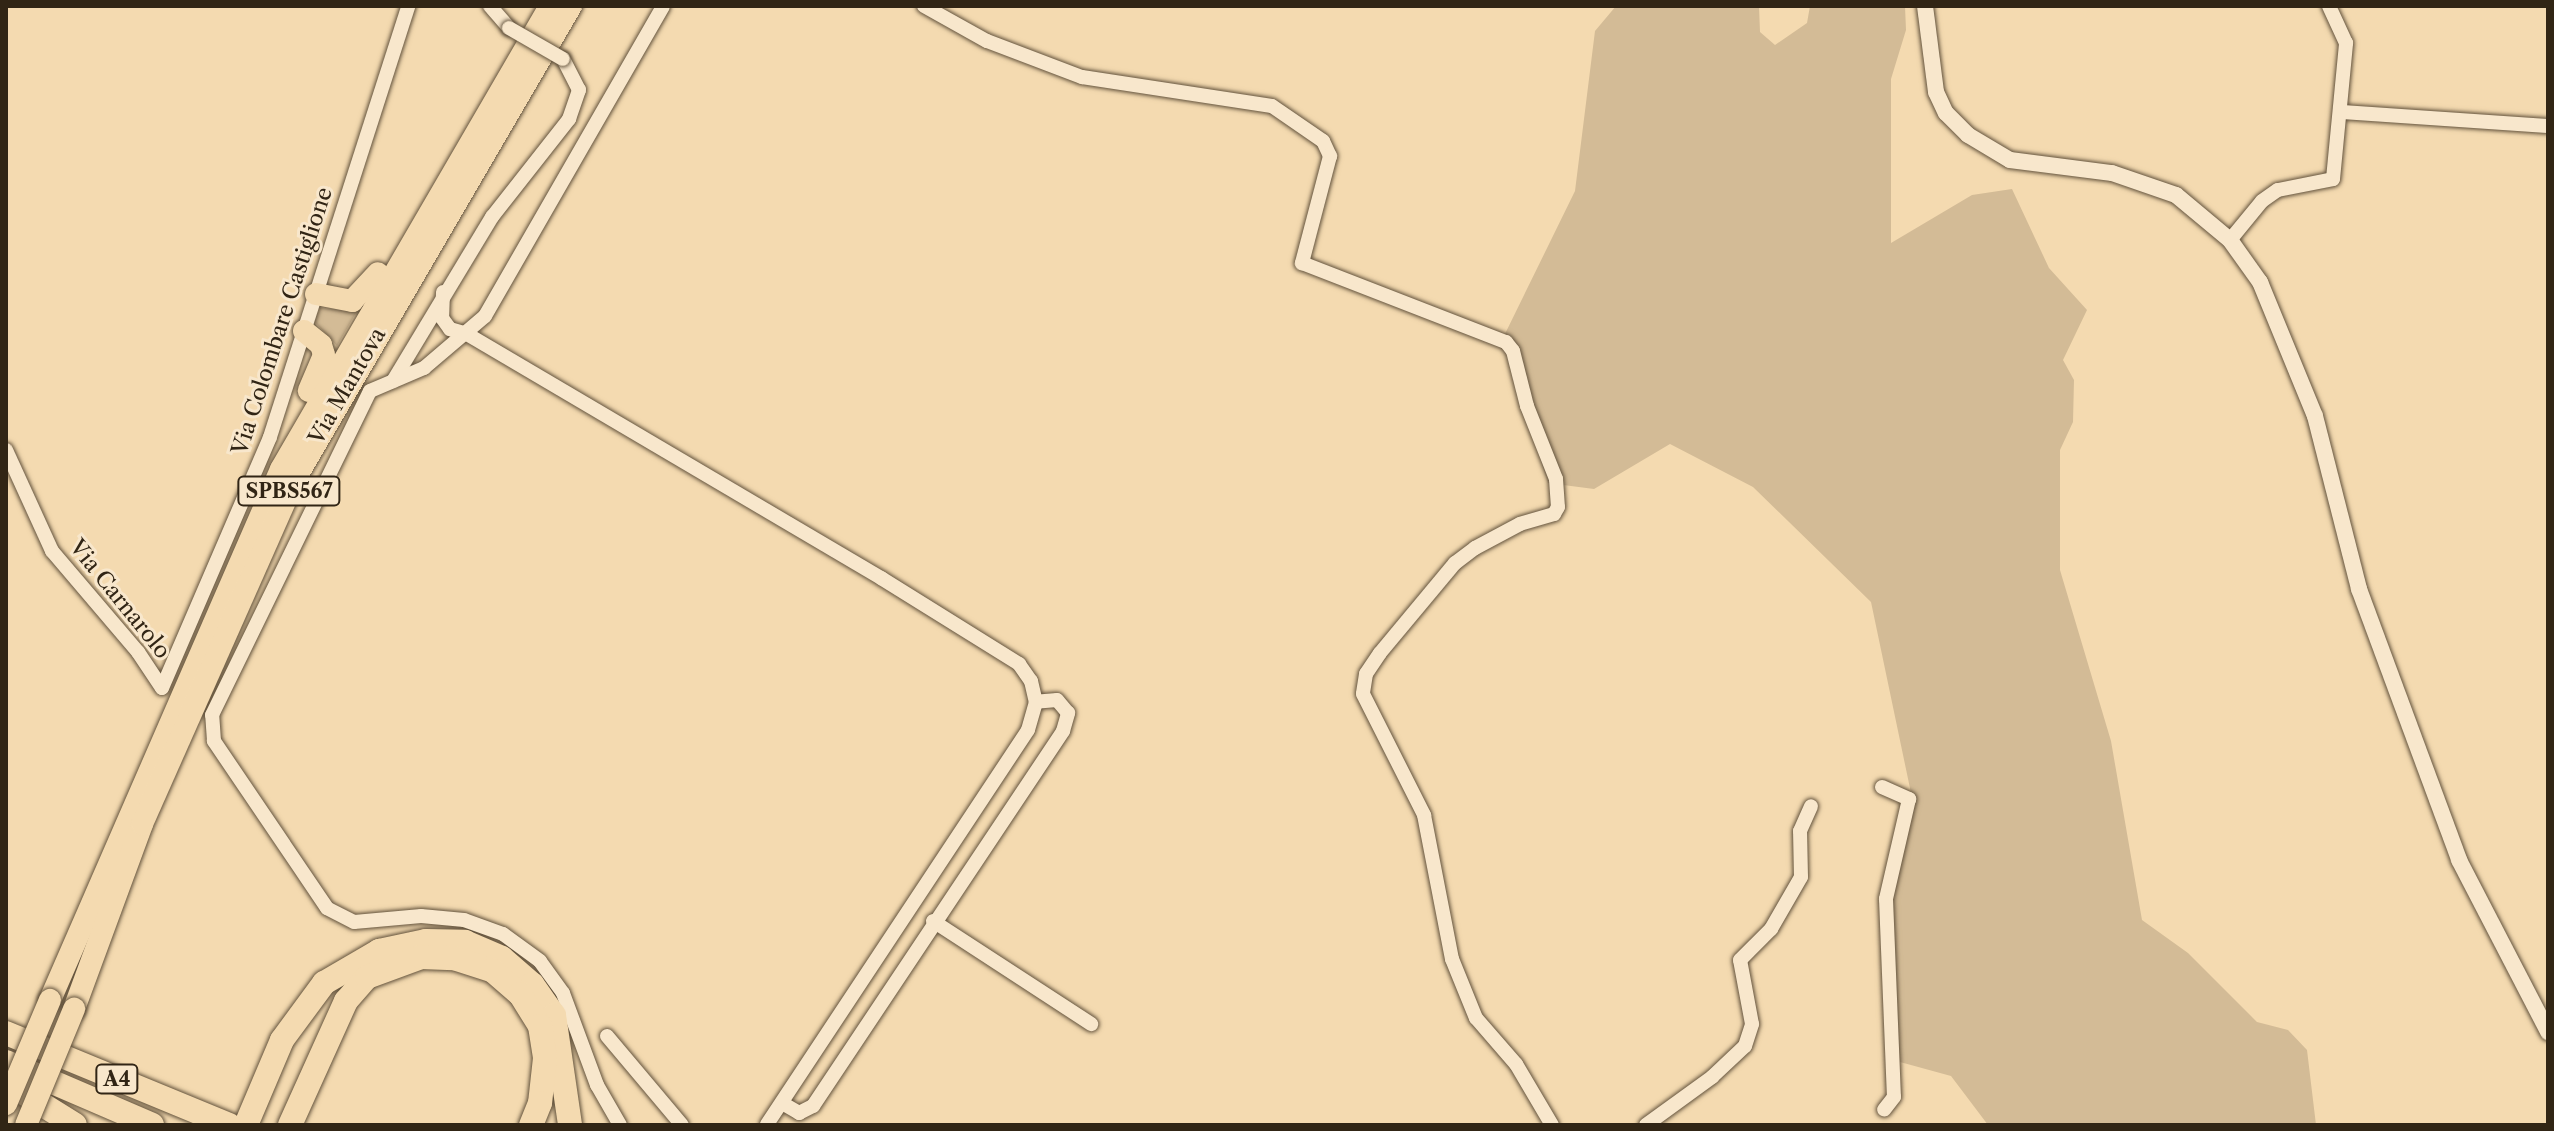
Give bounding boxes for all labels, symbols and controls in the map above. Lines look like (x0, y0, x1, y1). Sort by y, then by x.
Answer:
street label: Via Colombare Castiglione (226, 184, 338, 458)
street label: Via Mantova (303, 323, 391, 449)
road number: SPBS567 (237, 475, 341, 507)
street label: Via Carnarolo (64, 534, 176, 664)
road number: A4 (95, 1063, 139, 1095)

